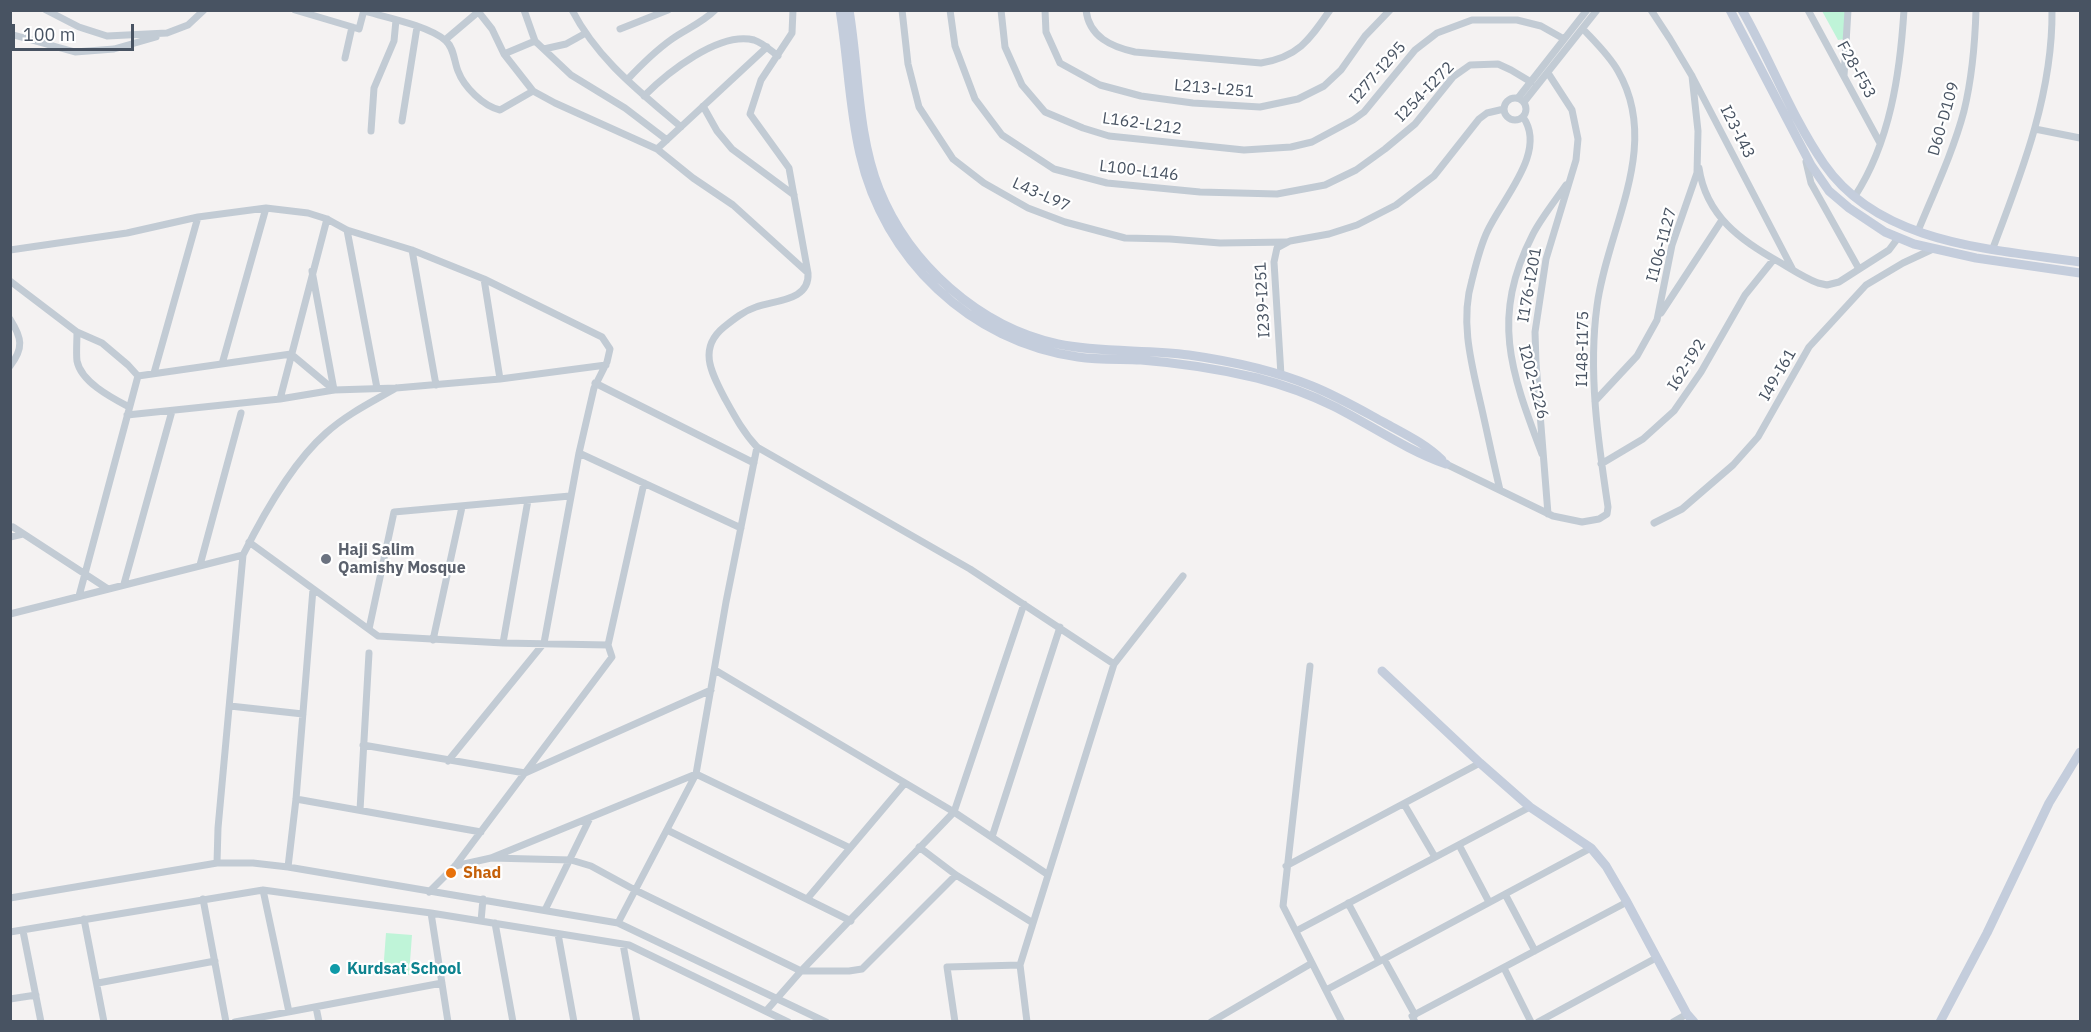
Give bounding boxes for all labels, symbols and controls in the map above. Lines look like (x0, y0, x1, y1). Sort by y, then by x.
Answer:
scale bar (15, 12, 136, 50)
text: 100 m (23, 23, 75, 46)
street label: I277-I295 (1346, 38, 1410, 108)
street label: F28-F53 (1832, 38, 1880, 102)
street label: I254-I272 (1392, 58, 1458, 126)
street label: L213-L251 (1173, 76, 1255, 102)
street label: D60-D109 (1924, 80, 1964, 158)
street label: I23-I43 (1715, 102, 1759, 162)
street label: L162-L212 (1101, 109, 1183, 139)
street label: L100-L146 (1098, 157, 1180, 185)
street label: L43-L97 (1009, 174, 1073, 216)
street label: I106-I127 (1643, 206, 1681, 284)
street label: I176-I201 (1514, 246, 1546, 324)
street label: I239-I251 (1251, 261, 1275, 339)
street label: I148-I175 (1573, 311, 1593, 387)
street label: I62-I92 (1664, 336, 1710, 394)
street label: I202-I226 (1514, 343, 1552, 421)
street label: I49-I61 (1755, 345, 1801, 405)
place label: Haji Salim Qamishy Mosque (338, 540, 466, 578)
marker: Haji Salim Qamishy Mosque (319, 552, 333, 566)
place label: Shad (463, 863, 501, 883)
marker: Shad (444, 866, 458, 880)
place label: Kurdsat School (347, 959, 461, 979)
marker: Kurdsat School (328, 962, 342, 976)

